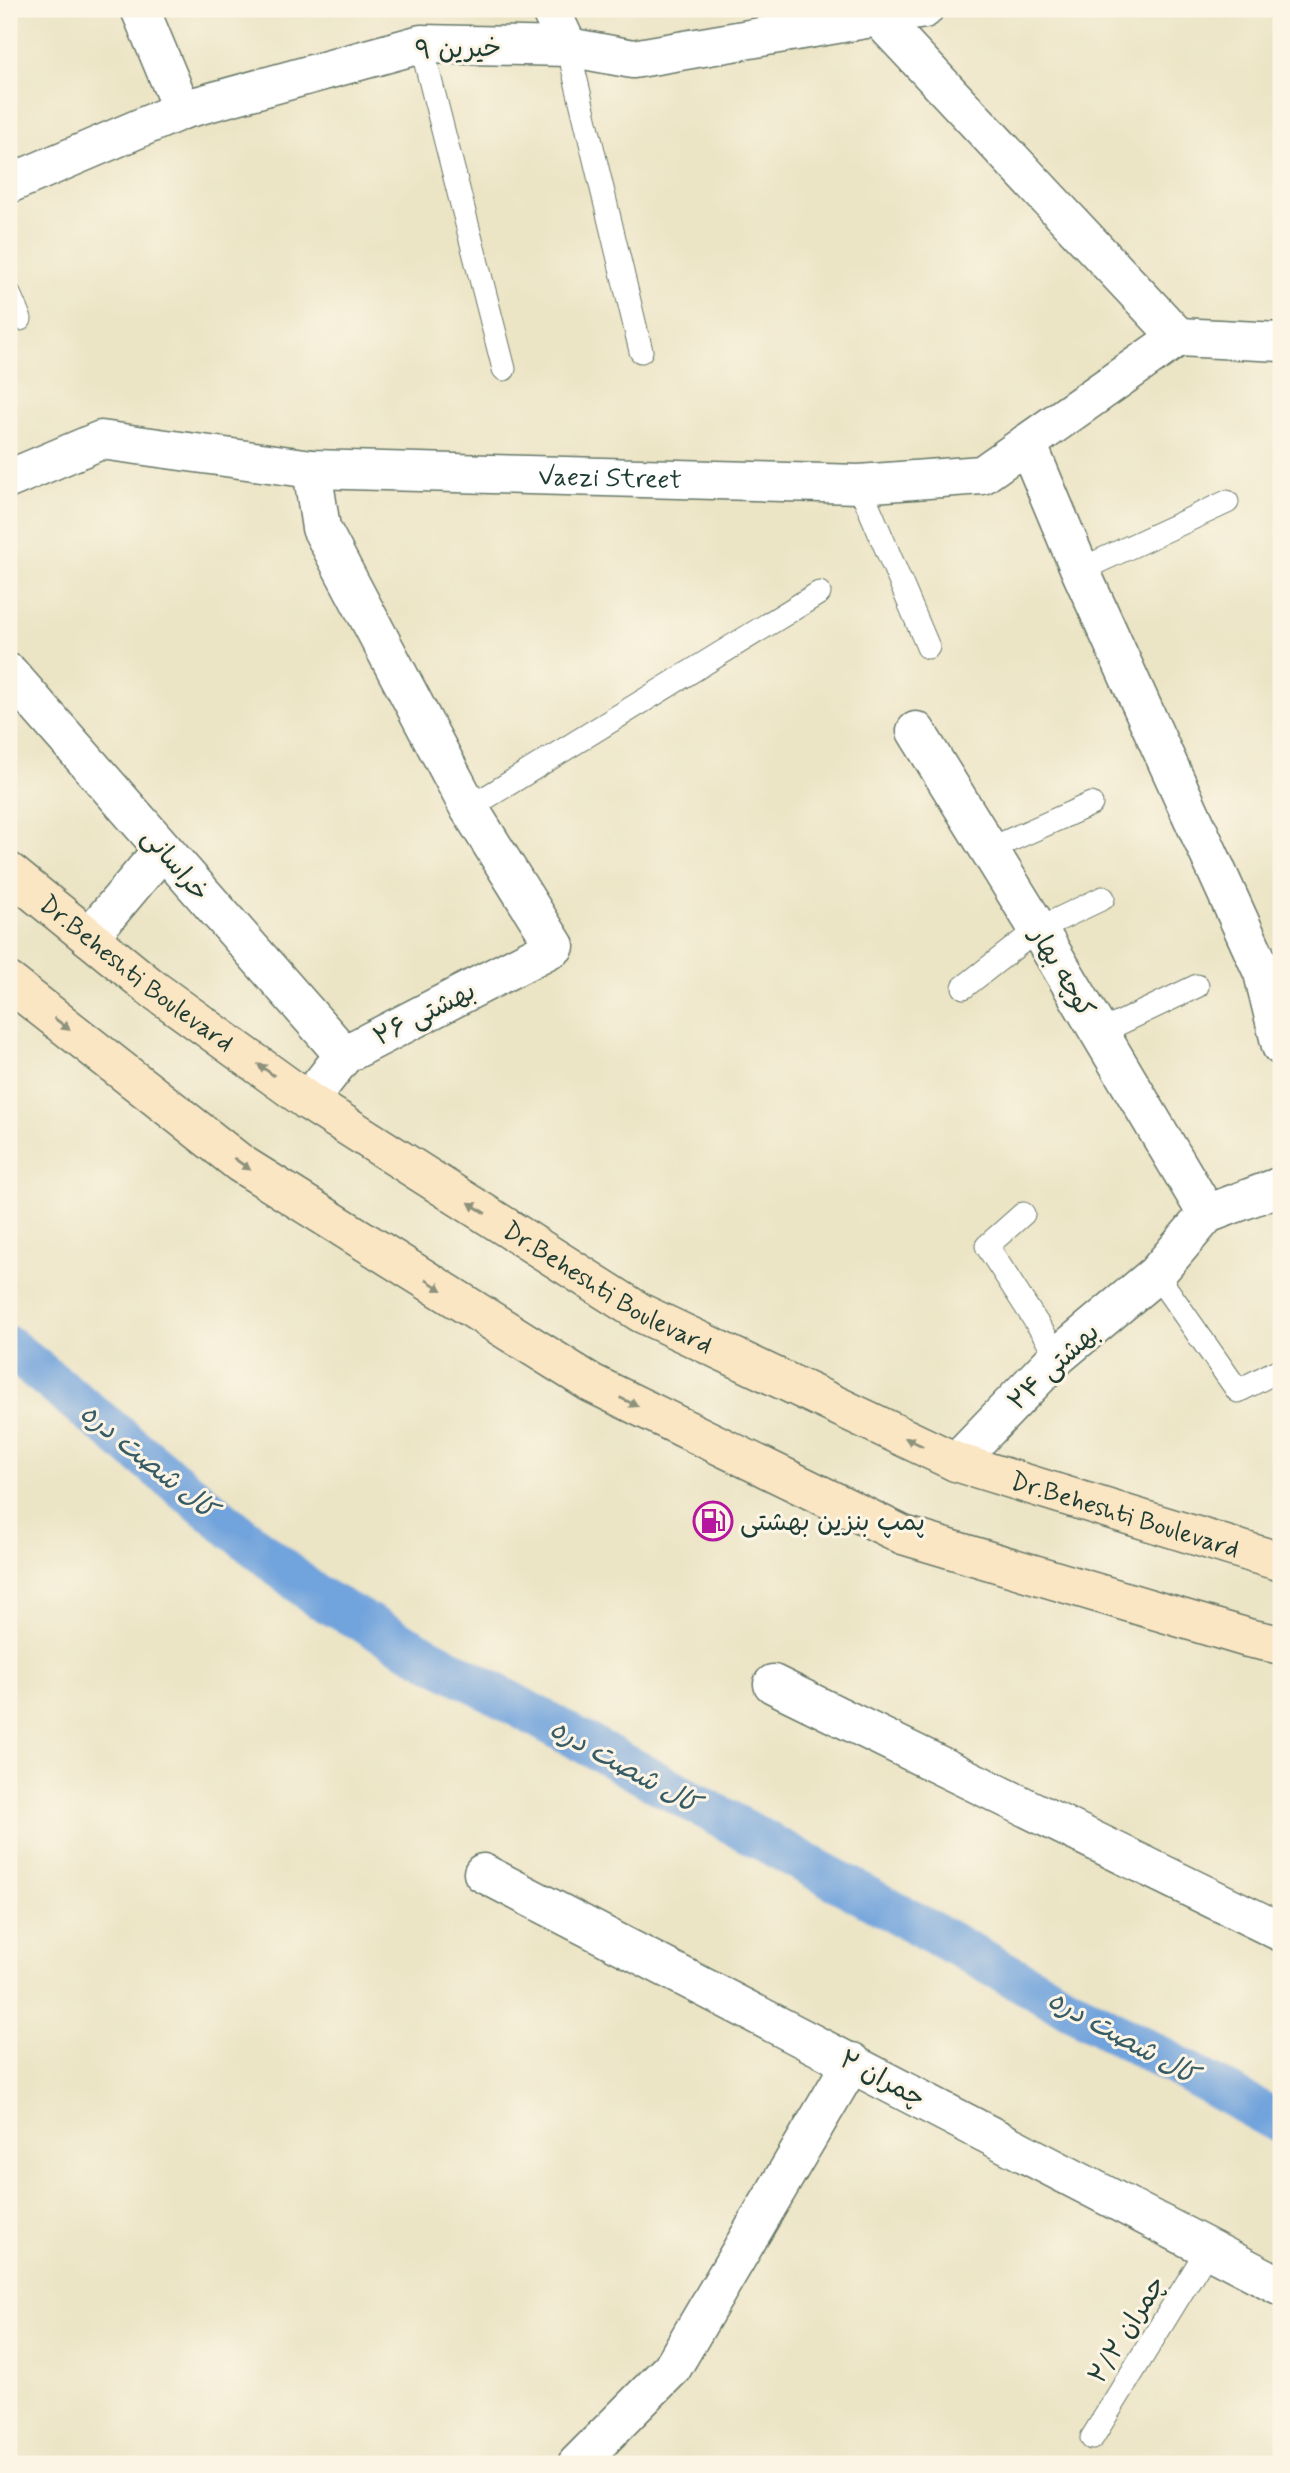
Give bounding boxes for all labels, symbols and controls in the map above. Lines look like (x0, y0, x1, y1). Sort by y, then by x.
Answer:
street label: خیرین ۹ (414, 32, 502, 68)
street label: Vaezi Street (538, 460, 682, 498)
street label: خراسانی (133, 821, 216, 909)
street label: Dr.Beheshti Boulevard (31, 888, 240, 1061)
street label: کوچه بهار (1020, 920, 1101, 1024)
street label: بهشتی ۲۶ (368, 975, 482, 1055)
one-way arrow (53, 1016, 71, 1031)
one-way arrow (257, 1063, 275, 1077)
one-way arrow (233, 1157, 251, 1171)
one-way arrow (467, 1202, 486, 1215)
street label: Dr.Beheshti Boulevard (496, 1214, 717, 1363)
one-way arrow (425, 1278, 444, 1291)
street label: بهشتی ۲۴ (1001, 1316, 1108, 1419)
water label: کال شصت دره (72, 1396, 227, 1531)
one-way arrow (619, 1396, 639, 1407)
one-way arrow (904, 1436, 924, 1448)
street label: Dr.Beheshti Boulevard (1006, 1465, 1243, 1567)
fuel station icon: پمپ بنزین بهشتی (692, 1500, 734, 1542)
place label: پمپ بنزین بهشتی (740, 1506, 925, 1540)
water label: کال شصت دره (543, 1711, 709, 1826)
water label: کال شصت دره (1041, 1982, 1207, 2097)
street label: چمران ۲ (833, 2043, 931, 2116)
street label: چمران ۲/۲ (1081, 2270, 1174, 2391)

